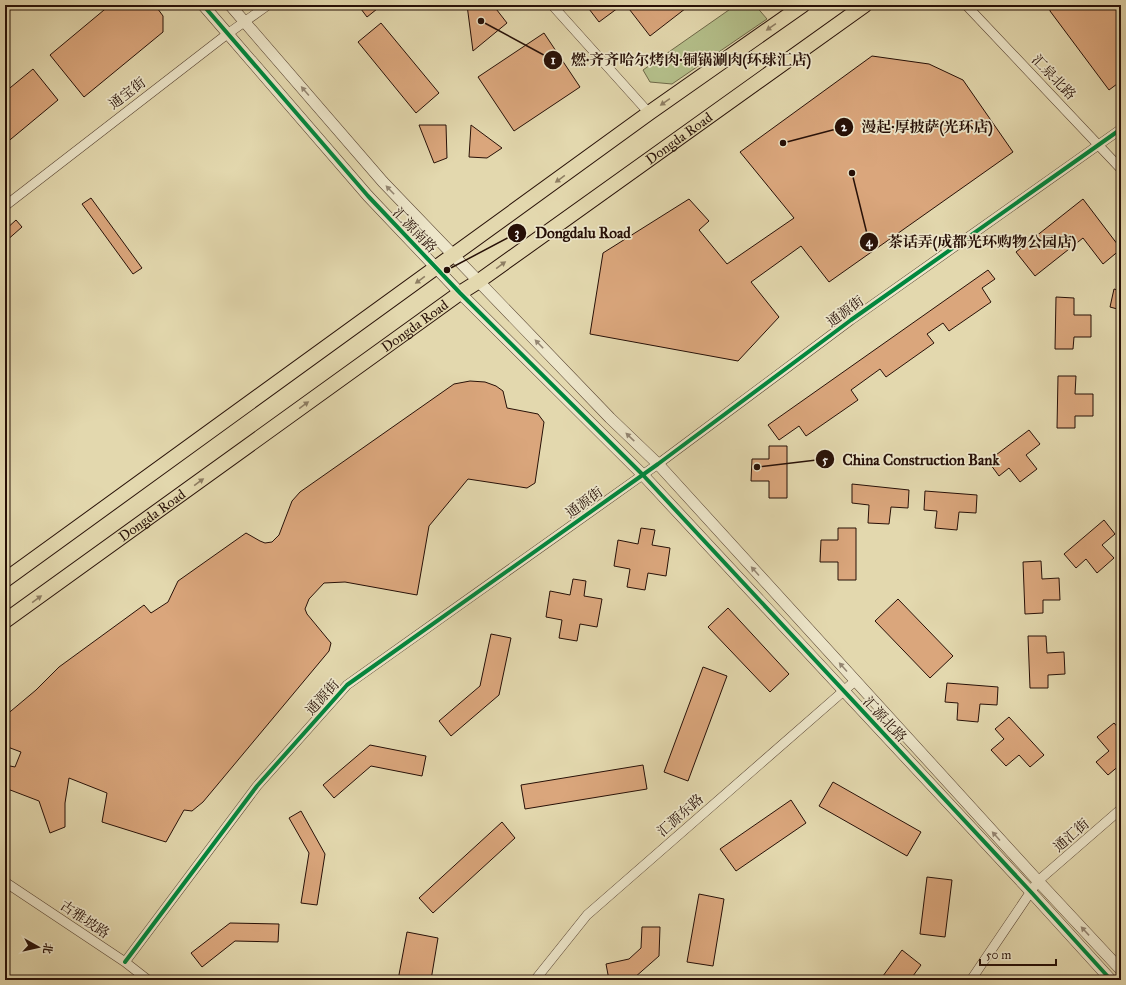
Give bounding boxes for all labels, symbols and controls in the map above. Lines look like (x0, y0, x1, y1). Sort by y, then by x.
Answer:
one-way arrow (766, 23, 776, 31)
callout: 燃·齐齐哈尔烤肉·铜锅涮肉(环球汇店) (543, 46, 819, 73)
text: 燃·齐齐哈尔烤肉·铜锅涮肉(环球汇店) (571, 51, 811, 70)
street label: 汇泉北路 (1028, 51, 1079, 103)
text: 1 (551, 53, 556, 67)
street label: 通宝街 (105, 74, 149, 113)
one-way arrow (301, 86, 310, 97)
one-way arrow (660, 98, 670, 106)
street label: Dongda Road (642, 109, 716, 168)
callout: 漫起·厚披萨(光环店) (834, 113, 1001, 140)
text: 漫起·厚披萨(光环店) (861, 118, 993, 137)
text: 2 (841, 120, 848, 134)
one-way arrow (554, 174, 565, 183)
one-way arrow (386, 185, 395, 195)
street label: 汇源南路 (389, 204, 440, 256)
callout: Dongdalu Road (507, 219, 639, 246)
text: Dongdalu Road (535, 224, 631, 243)
text: 3 (515, 226, 520, 241)
callout: 茶话弄(成都光环购物公园店) (859, 228, 1084, 255)
text: 茶话弄(成都光环购物公园店) (888, 233, 1076, 252)
text: 4 (866, 235, 874, 250)
one-way arrow (496, 261, 507, 270)
one-way arrow (415, 276, 426, 284)
street label: 通源街 (823, 292, 867, 331)
street label: Dongda Road (378, 296, 452, 356)
one-way arrow (534, 339, 544, 349)
one-way arrow (299, 402, 309, 410)
one-way arrow (625, 432, 635, 442)
callout: China Construction Bank (815, 446, 1008, 473)
text: China Construction Bank (843, 451, 1000, 469)
text: 5 (822, 453, 828, 467)
one-way arrow (193, 477, 204, 486)
street label: 通源街 (562, 483, 606, 522)
street label: Dongda Road (115, 486, 189, 545)
one-way arrow (750, 566, 760, 576)
one-way arrow (31, 595, 42, 603)
one-way arrow (838, 662, 847, 672)
street label: 通源街 (302, 676, 343, 719)
street label: 汇源北路 (859, 693, 910, 746)
street label: 汇源东路 (654, 791, 707, 840)
street label: 通汇街 (1050, 815, 1093, 856)
one-way arrow (992, 830, 1001, 841)
street label: 古雅坡路 (57, 897, 113, 942)
one-way arrow (1080, 926, 1090, 936)
north arrow (18, 927, 58, 967)
scale bar (980, 941, 1056, 967)
text: 北 (40, 942, 55, 955)
text: 50 m (986, 948, 1011, 962)

